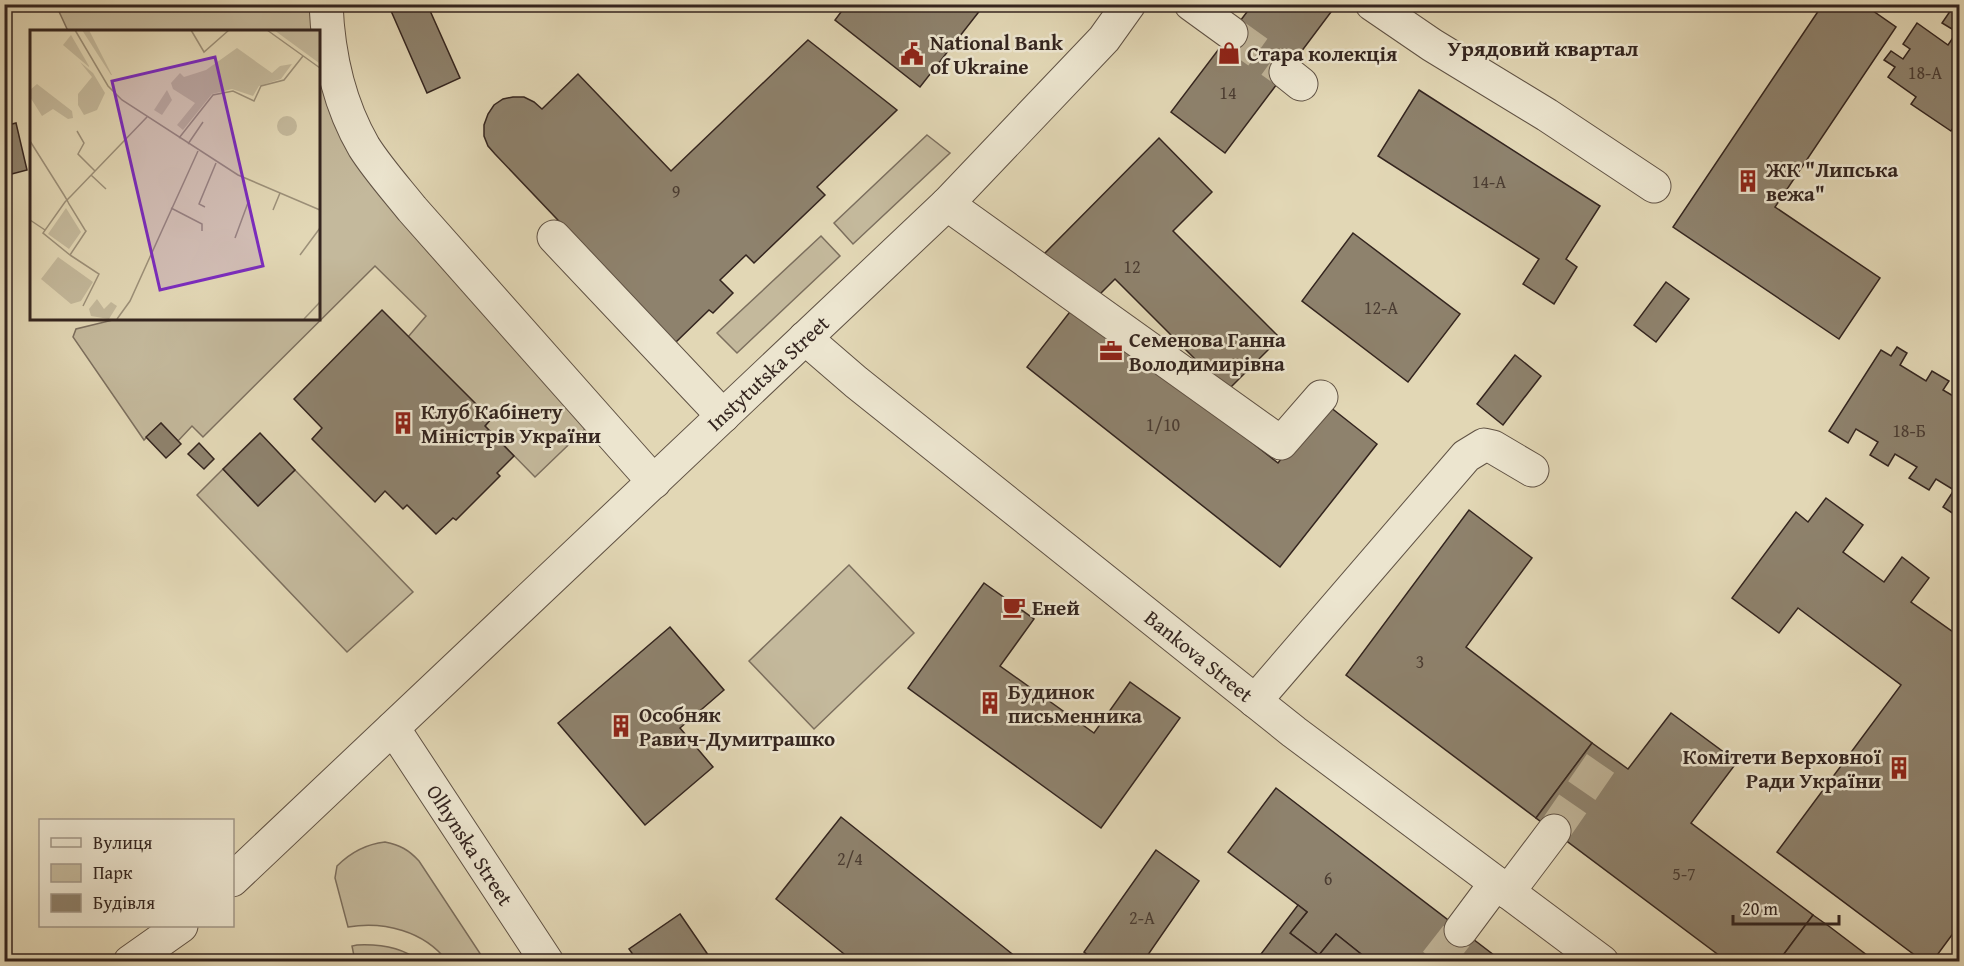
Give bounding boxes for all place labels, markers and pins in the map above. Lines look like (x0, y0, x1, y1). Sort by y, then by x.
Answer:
place label: National Bank of Ukraine (930, 27, 1064, 82)
place label: Стара колекція (1247, 38, 1397, 69)
shop icon: Стара колекція (1216, 40, 1242, 66)
public building icon: National Bank of Ukraine (899, 41, 925, 67)
place label: ЖК "Липська вежа" (1765, 154, 1898, 209)
building icon: ЖК "Липська вежа" (1735, 168, 1761, 194)
place label: Семенова Ганна Володимирівна (1129, 324, 1286, 379)
office icon: Семенова Ганна Володимирівна (1098, 338, 1124, 364)
place label: Клуб Кабінету Міністрів України (421, 396, 601, 451)
building icon: Клуб Кабінету Міністрів України (390, 410, 416, 436)
place label: Еней (1032, 592, 1080, 623)
cafe icon: Еней (1001, 594, 1027, 620)
place label: Будинок письменника (1008, 676, 1142, 731)
building icon: Будинок письменника (977, 690, 1003, 716)
place label: Особняк Равич-Думитрашко (639, 699, 835, 754)
building icon: Особняк Равич-Думитрашко (608, 713, 634, 739)
place label: Комітети Верховної Ради України (1683, 741, 1881, 796)
building icon: Комітети Верховної Ради України (1886, 755, 1912, 781)

